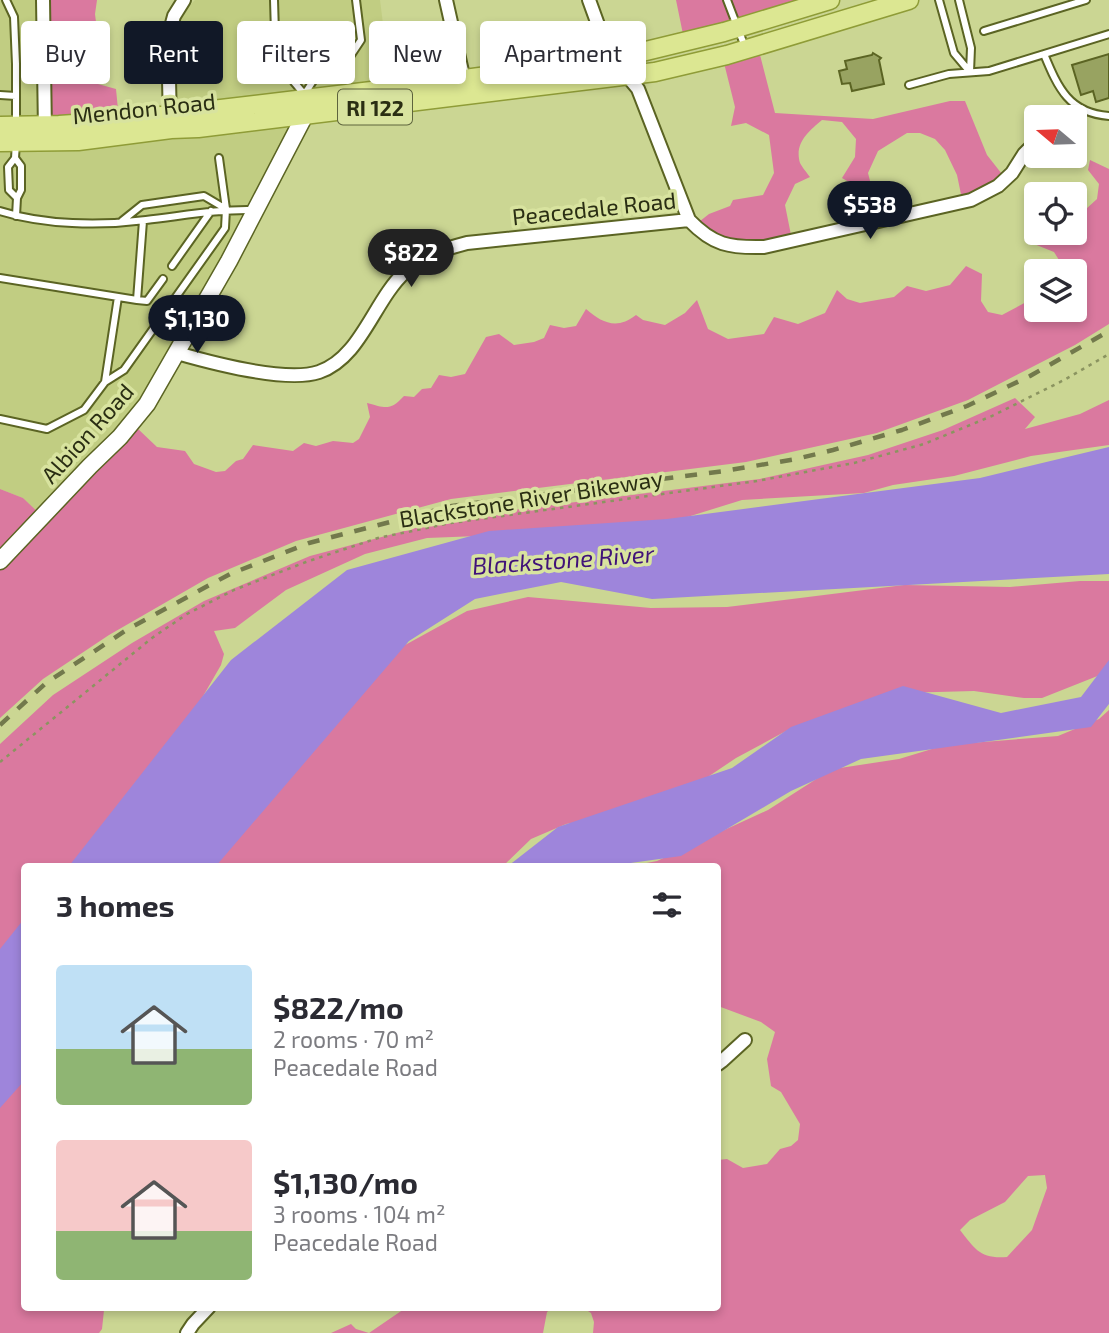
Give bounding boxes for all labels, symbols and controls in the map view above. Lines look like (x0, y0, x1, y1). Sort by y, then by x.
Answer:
chip: Buy (21, 21, 110, 84)
chip: Rent (124, 21, 223, 84)
chip: Filters (237, 21, 355, 84)
chip: New (369, 21, 466, 84)
chip: Apartment (480, 21, 646, 84)
street label: Mendon Road (71, 87, 217, 129)
road number: RI 122 (338, 90, 412, 124)
north arrow (1024, 105, 1087, 168)
map controls (1024, 105, 1087, 322)
pin: $538 (829, 182, 911, 241)
button: locate (1024, 182, 1087, 245)
street label: Peacedale Road (511, 185, 677, 231)
text: $538 (843, 190, 897, 218)
pin: $822 (370, 230, 452, 289)
text: $822 (384, 238, 438, 266)
button: layers (1024, 259, 1087, 322)
pin: $1,130 (140, 296, 254, 355)
text: $1,130 (164, 304, 230, 332)
street label: Albion Road (35, 377, 139, 489)
street label: Blackstone River Bikeway (397, 463, 665, 533)
water label: Blackstone River (471, 538, 655, 580)
icon: filters (648, 886, 686, 924)
text: 3 homes (56, 887, 175, 923)
text: $822/mo (273, 989, 404, 1025)
icon: home (112, 993, 196, 1077)
text: 2 rooms · 70 m² (273, 1025, 434, 1053)
text: Peacedale Road (273, 1053, 438, 1081)
text: $1,130/mo (273, 1164, 418, 1200)
icon: home (112, 1168, 196, 1252)
text: 3 rooms · 104 m² (273, 1200, 445, 1228)
text: Peacedale Road (273, 1228, 438, 1256)

